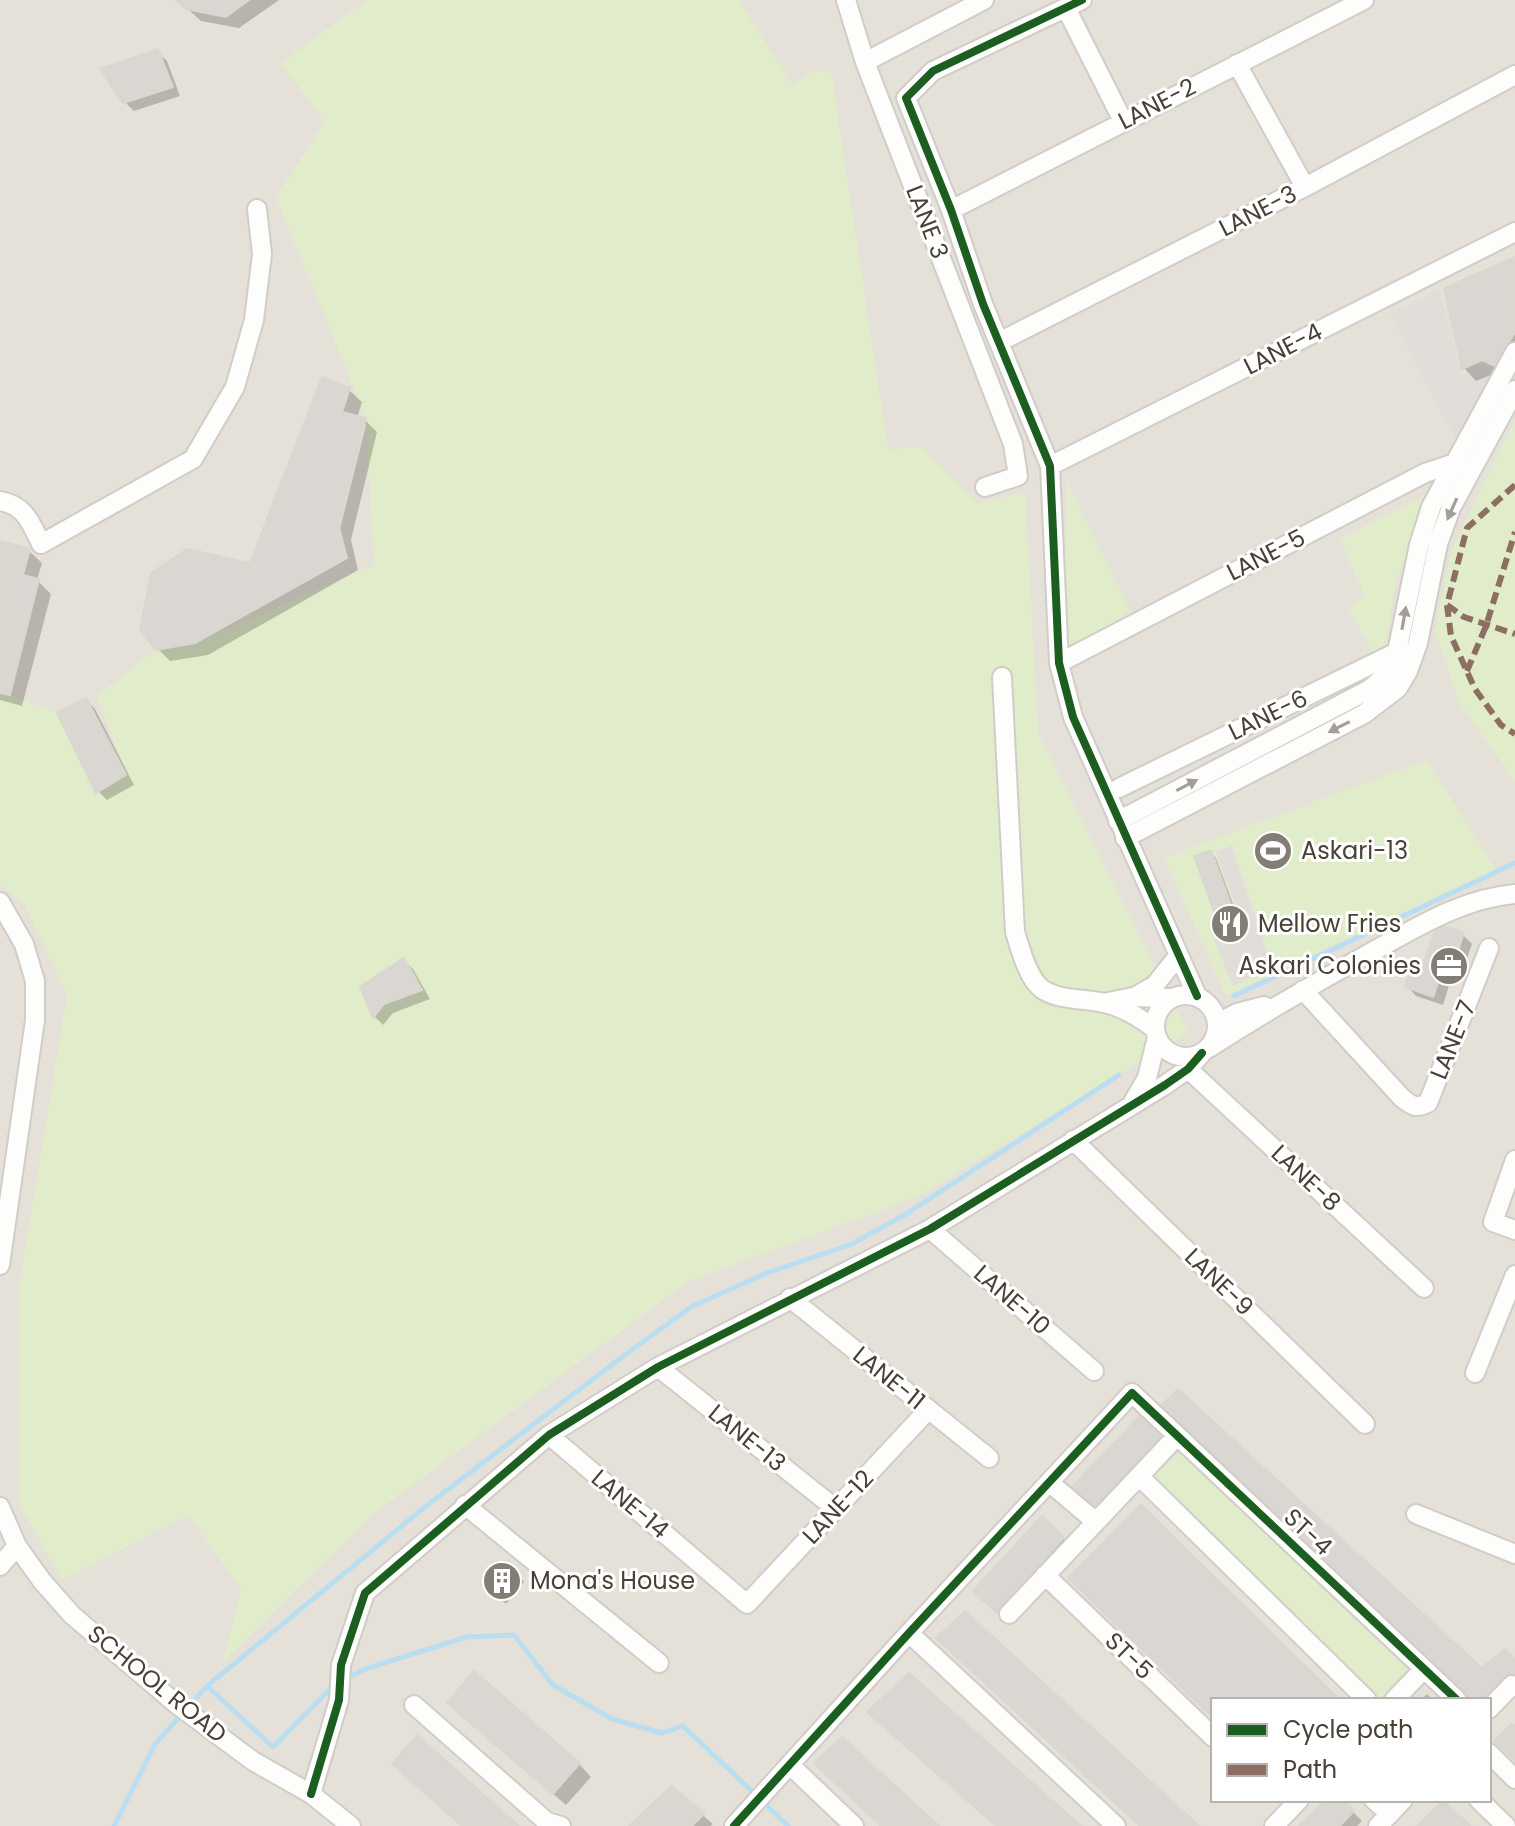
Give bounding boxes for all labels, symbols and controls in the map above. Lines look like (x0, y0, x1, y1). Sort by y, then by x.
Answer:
street label: LANE-2 (1112, 70, 1201, 137)
street label: LANE-3 (1213, 177, 1302, 244)
street label: LANE 3 (898, 180, 957, 263)
street label: LANE-4 (1238, 315, 1328, 382)
one-way arrow (1446, 497, 1459, 520)
street label: LANE-5 (1221, 521, 1311, 588)
one-way arrow (1398, 605, 1410, 630)
street label: LANE-6 (1223, 681, 1313, 748)
one-way arrow (1327, 721, 1350, 734)
one-way arrow (1176, 778, 1198, 792)
sports icon: Askari-13 (1252, 830, 1294, 872)
place label: Askari-13 (1301, 834, 1408, 867)
restaurant icon: Mellow Fries (1209, 903, 1251, 945)
place label: Mellow Fries (1258, 907, 1401, 940)
office icon: Askari Colonies (1428, 945, 1470, 987)
place label: Askari Colonies (1239, 949, 1421, 982)
street label: LANE-7 (1422, 996, 1483, 1084)
street label: LANE-8 (1264, 1137, 1348, 1218)
street label: LANE-9 (1178, 1241, 1261, 1323)
street label: LANE-10 (967, 1257, 1058, 1342)
street label: LANE-11 (846, 1338, 932, 1417)
street label: LANE-13 (702, 1396, 793, 1479)
street label: LANE-14 (585, 1461, 676, 1546)
street label: LANE-12 (795, 1462, 881, 1551)
street label: ST-4 (1277, 1501, 1340, 1563)
building icon: Mona's House (481, 1560, 523, 1602)
place label: Mona's House (530, 1564, 695, 1597)
street label: SCHOOL ROAD (81, 1617, 234, 1750)
street label: ST-5 (1098, 1625, 1161, 1687)
legend (1211, 1698, 1491, 1802)
text: Cycle path (1283, 1713, 1413, 1746)
text: Path (1283, 1753, 1337, 1786)

